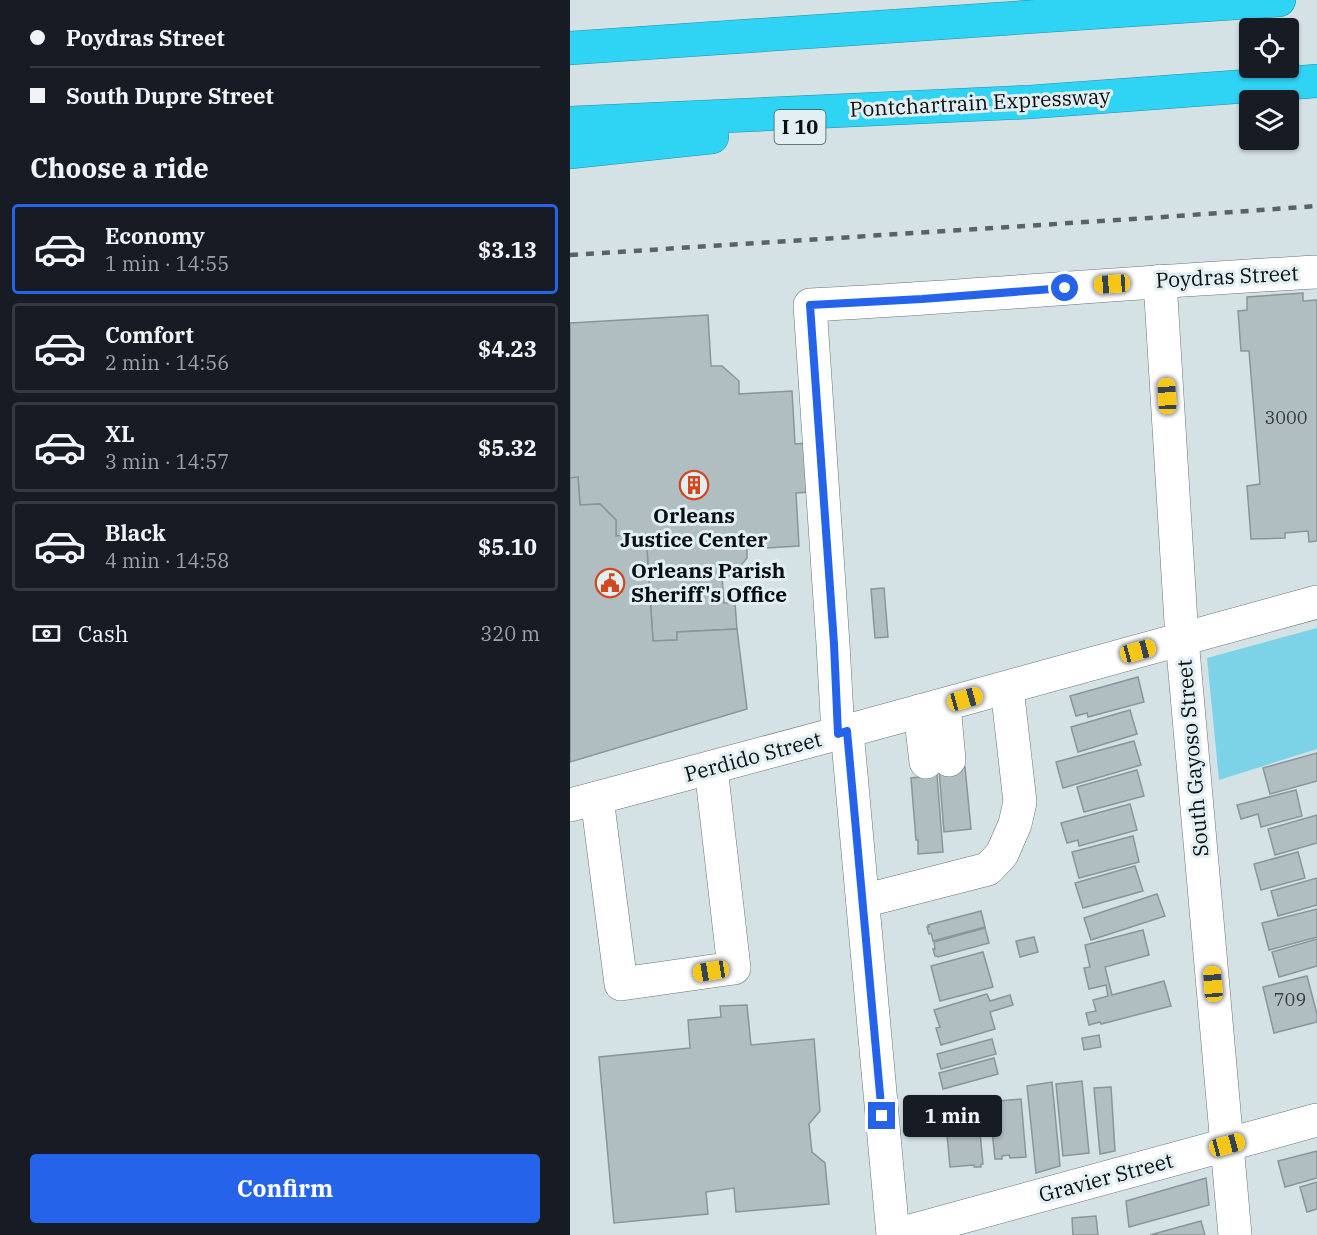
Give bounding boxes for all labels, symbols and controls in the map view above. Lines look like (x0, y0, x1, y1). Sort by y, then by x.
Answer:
map controls (1239, 18, 1299, 150)
button: locate (1239, 18, 1299, 78)
text: Poydras Street (66, 23, 225, 52)
text: South Dupre Street (66, 81, 274, 110)
street label: Pontchartrain Expressway (849, 81, 1112, 123)
button: layers (1239, 90, 1299, 150)
road number: I 10 (774, 110, 826, 144)
text: Choose a ride (30, 150, 209, 185)
text: Economy (105, 221, 205, 250)
icon: car (33, 222, 87, 276)
text: $3.13 (478, 235, 537, 264)
text: 1 min · 14:55 (105, 250, 229, 277)
street label: Poydras Street (1155, 258, 1299, 294)
route start (1051, 274, 1078, 301)
car (1093, 274, 1131, 294)
text: Comfort (105, 320, 194, 349)
icon: car (33, 321, 87, 375)
text: $4.23 (478, 334, 537, 363)
text: 2 min · 14:56 (105, 349, 229, 376)
car (1157, 378, 1177, 414)
house number: 3000 (1264, 406, 1308, 429)
text: XL (105, 419, 135, 448)
icon: car (33, 420, 87, 474)
text: $5.32 (478, 433, 537, 462)
text: 3 min · 14:57 (105, 448, 229, 475)
building icon: Orleans Justice Center (678, 469, 710, 501)
place label: Orleans Justice Center (620, 501, 768, 553)
text: Black (105, 518, 166, 547)
icon: car (33, 519, 87, 573)
text: $5.10 (478, 532, 537, 561)
text: 4 min · 14:58 (105, 547, 229, 574)
place label: Orleans Parish Sheriff's Office (631, 556, 787, 608)
public building icon: Orleans Parish Sheriff's Office (594, 567, 626, 599)
icon: cash (30, 617, 63, 650)
text: Cash (78, 619, 129, 648)
text: 320 m (480, 620, 540, 647)
car (1118, 638, 1158, 664)
street label: South Gayoso Street (1169, 658, 1215, 858)
car (945, 685, 985, 713)
street label: Perdido Street (681, 724, 825, 788)
car (692, 959, 730, 983)
car (1202, 965, 1224, 1003)
house number: 709 (1274, 988, 1306, 1011)
callout: 1 min (903, 1095, 1002, 1137)
route end (868, 1102, 895, 1129)
text: 1 min (925, 1102, 981, 1129)
car (1207, 1132, 1247, 1158)
street label: Gravier Street (1036, 1146, 1176, 1208)
button: Confirm (30, 1154, 540, 1223)

